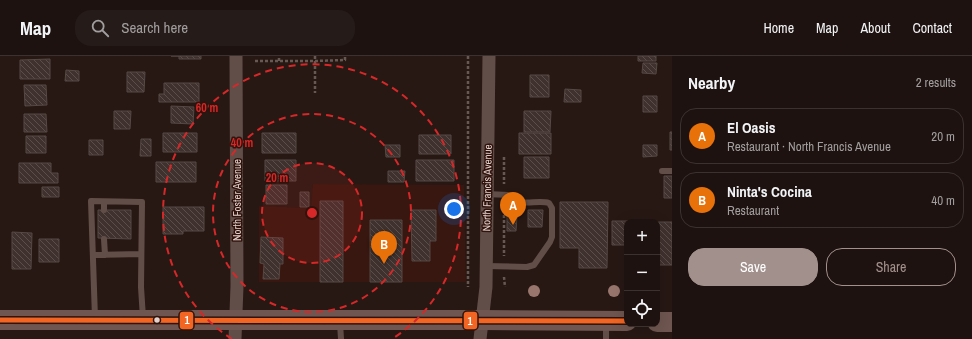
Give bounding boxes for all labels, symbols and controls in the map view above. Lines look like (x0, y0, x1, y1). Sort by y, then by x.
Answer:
search box (75, 10, 355, 46)
text: Map (20, 15, 51, 41)
icon: search (89, 17, 111, 39)
text: Search here (121, 17, 188, 38)
text: Home (763, 19, 794, 37)
text: Map (816, 19, 838, 37)
text: About (860, 19, 890, 37)
text: Contact (912, 19, 952, 37)
text: Nearby (688, 71, 735, 94)
text: 2 results (916, 74, 956, 91)
text: 60 m (196, 100, 218, 116)
text: El Oasis (727, 117, 776, 138)
text: A (698, 128, 706, 145)
text: 20 m (931, 128, 955, 145)
text: 40 m (231, 135, 253, 151)
text: Restaurant · North Francis Avenue (727, 138, 891, 155)
street label: North Francis Avenue (479, 144, 495, 232)
street label: North Foster Avenue (230, 159, 244, 241)
text: 20 m (266, 170, 288, 186)
text: Ninta's Cocina (727, 181, 812, 202)
pin: A (500, 192, 526, 225)
text: B (698, 192, 706, 209)
text: 40 m (931, 192, 955, 209)
your location (444, 199, 464, 219)
text: Restaurant (727, 202, 779, 219)
centre of rings (305, 206, 319, 220)
map controls (624, 219, 660, 327)
button: + (624, 219, 660, 255)
pin: B (371, 231, 397, 264)
button: Save (688, 248, 818, 286)
button: Share (826, 248, 956, 286)
button: − (624, 255, 660, 291)
button: locate (624, 291, 660, 327)
line badge: 1 (179, 311, 194, 330)
line badge: 1 (463, 311, 478, 330)
text: 1 (184, 313, 190, 327)
text: 1 (467, 314, 473, 328)
unlabelled marker (152, 315, 162, 325)

